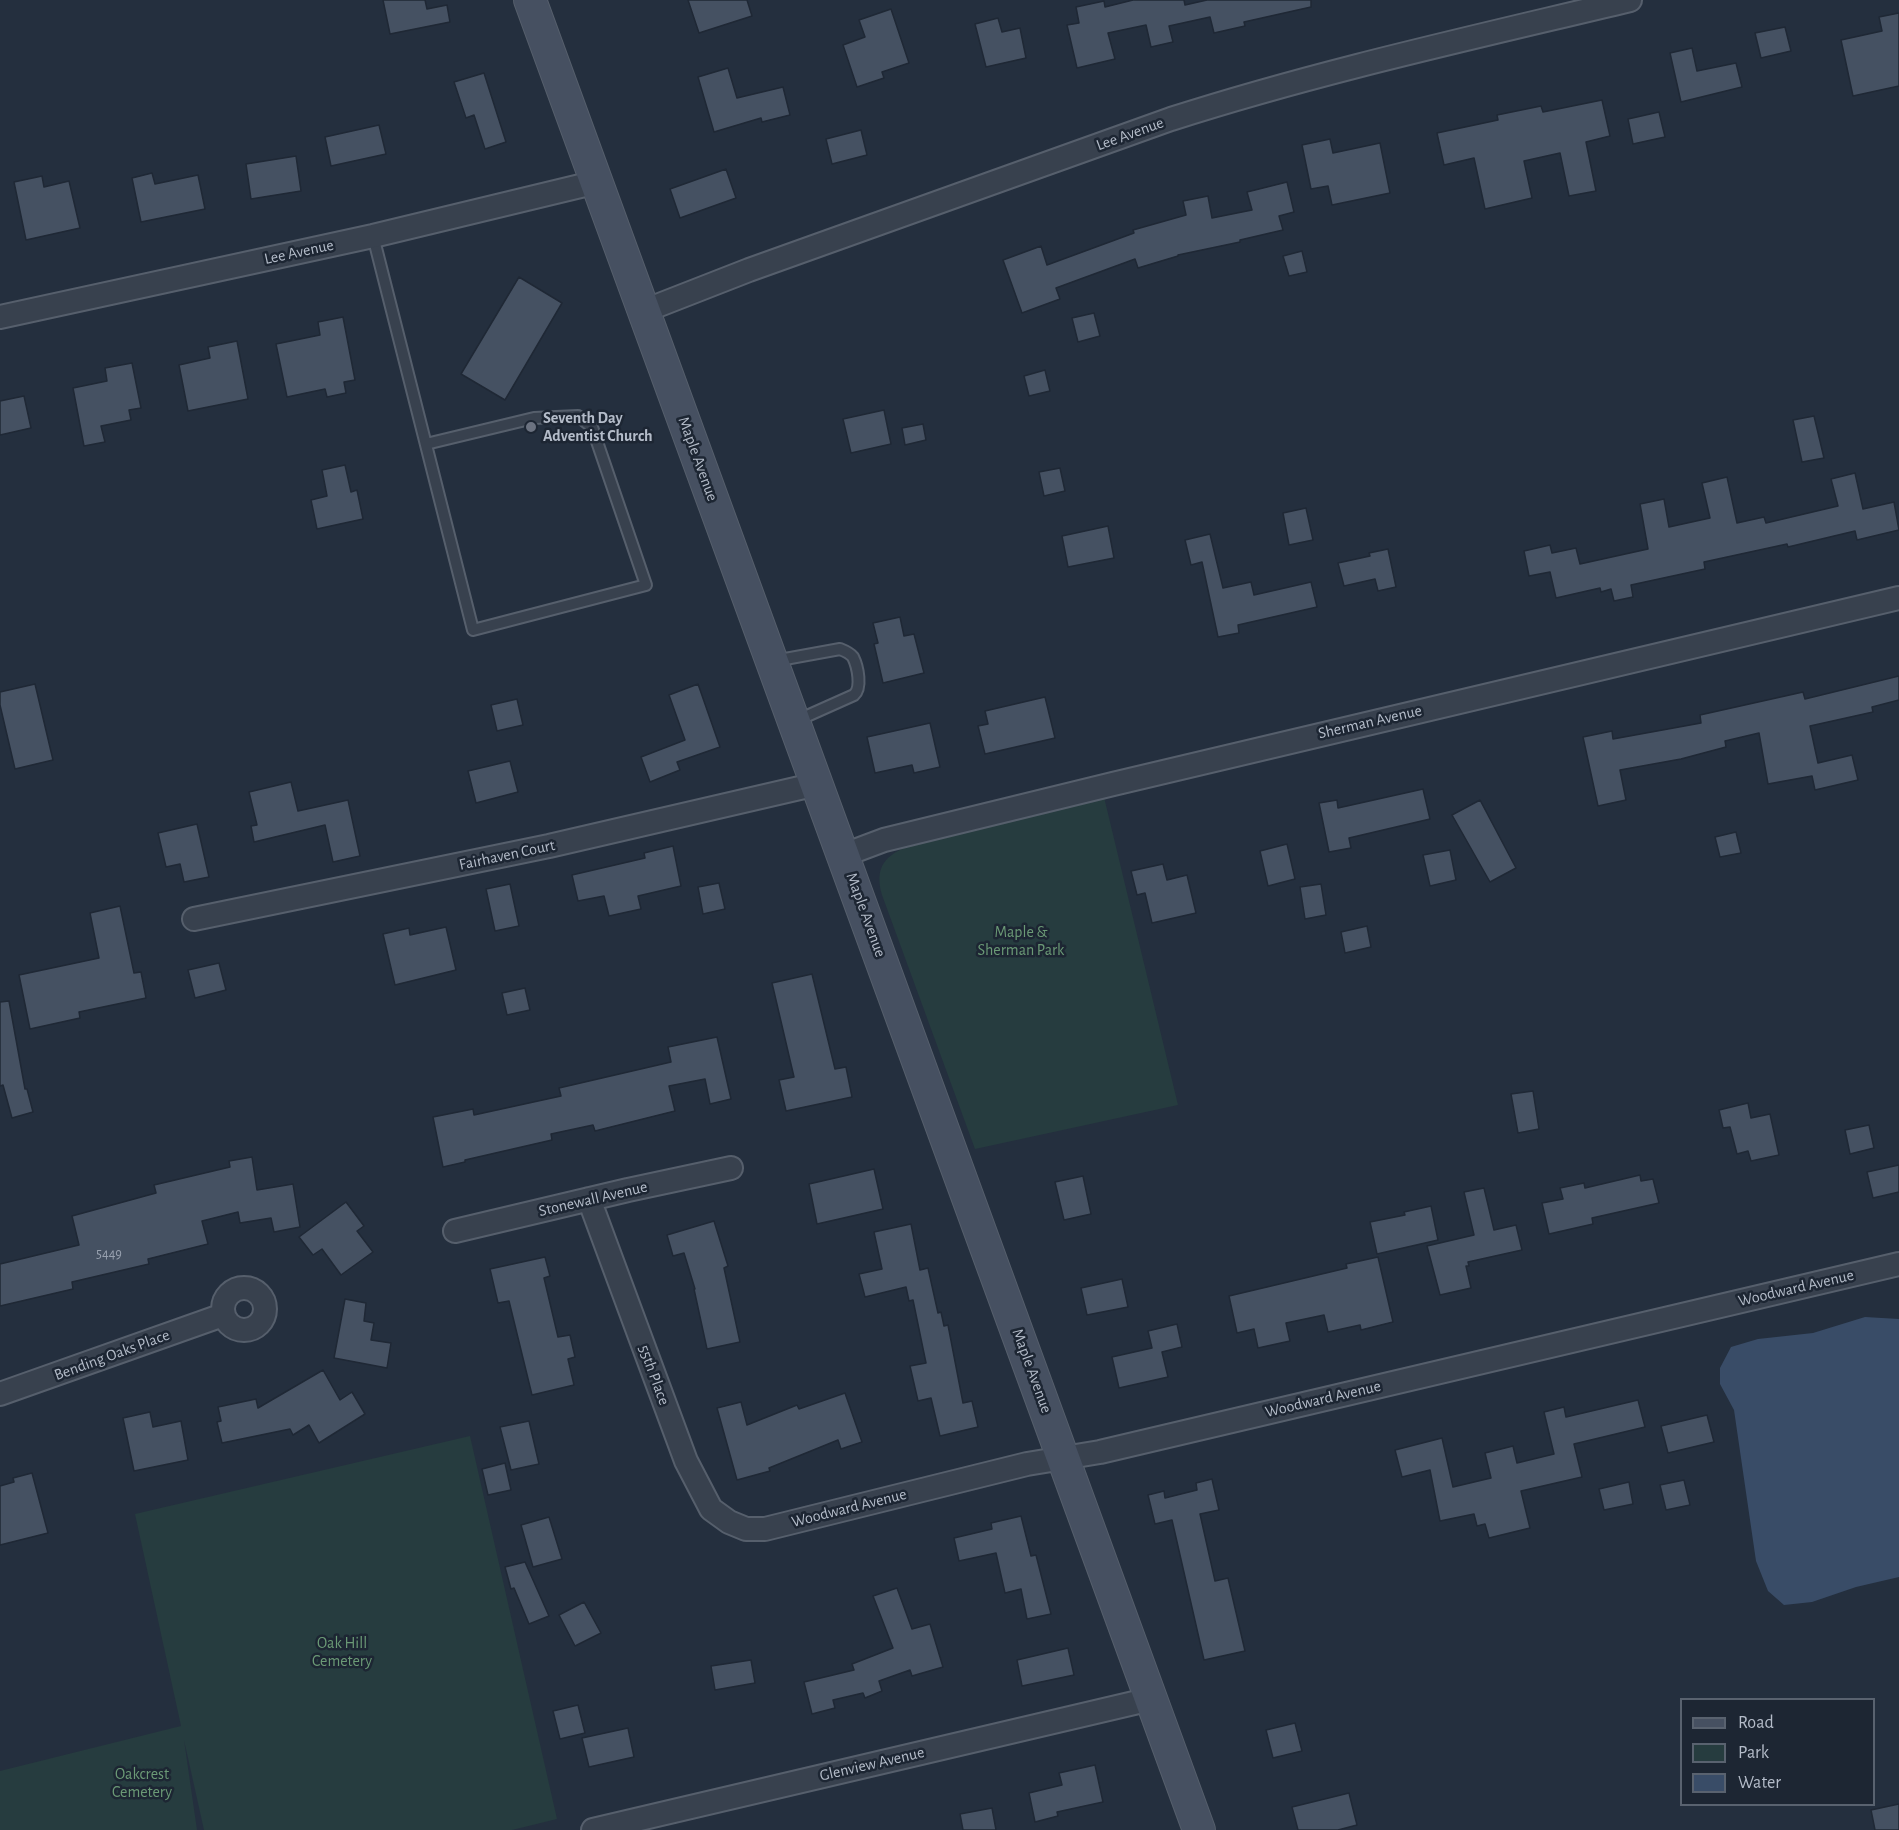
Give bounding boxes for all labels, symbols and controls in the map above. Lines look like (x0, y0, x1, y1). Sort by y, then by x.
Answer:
street label: Lee Avenue (1094, 113, 1166, 155)
street label: Lee Avenue (263, 235, 335, 269)
place label: Seventh Day Adventist Church (543, 408, 653, 446)
street label: Maple Avenue (674, 414, 722, 504)
marker: Seventh Day Adventist Church (524, 420, 538, 434)
street label: Sherman Avenue (1316, 701, 1424, 743)
street label: Fairhaven Court (457, 835, 557, 875)
street label: Maple Avenue (842, 870, 890, 960)
park label: Maple & Sherman Park (978, 922, 1064, 960)
street label: Stonewall Avenue (537, 1177, 649, 1221)
house number: 5449 (96, 1246, 122, 1262)
street label: Woodward Avenue (1736, 1265, 1856, 1311)
street label: Bending Oaks Place (52, 1325, 172, 1385)
street label: Maple Avenue (1008, 1326, 1056, 1416)
street label: 55th Place (634, 1342, 674, 1408)
street label: Woodward Avenue (1263, 1376, 1383, 1422)
street label: Woodward Avenue (789, 1484, 909, 1532)
park label: Oak Hill Cemetery (312, 1633, 372, 1671)
legend (1680, 1698, 1875, 1806)
text: Road (1738, 1714, 1774, 1732)
street label: Glenview Avenue (818, 1743, 926, 1785)
text: Park (1738, 1744, 1769, 1762)
park label: Oakcrest Cemetery (112, 1764, 172, 1802)
text: Water (1738, 1774, 1781, 1792)

